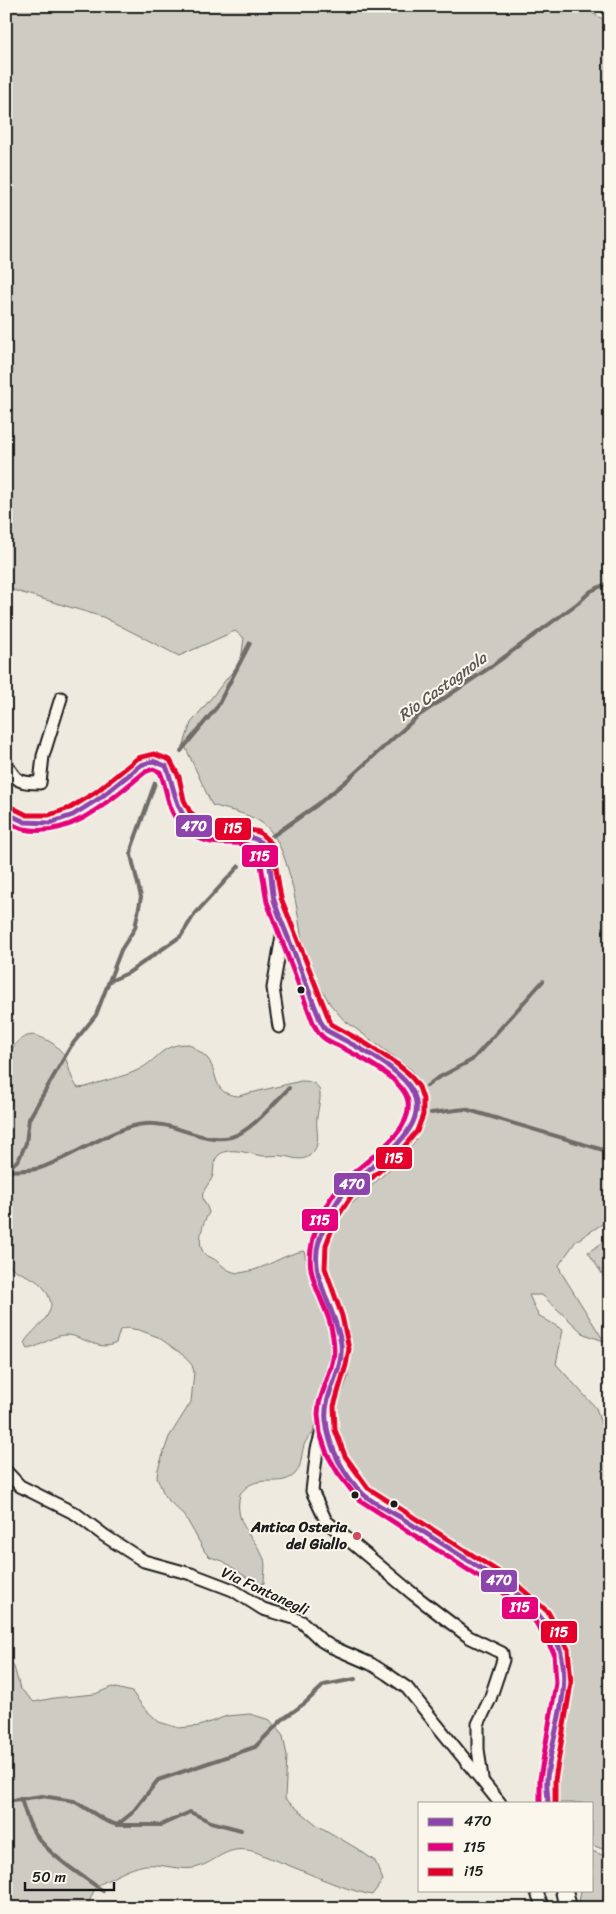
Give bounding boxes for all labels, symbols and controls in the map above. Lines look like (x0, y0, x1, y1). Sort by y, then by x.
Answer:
water label: Rio Castagnola (392, 643, 495, 729)
line badge: 470 (175, 814, 213, 838)
text: 470 (180, 814, 207, 839)
text: i15 (224, 816, 243, 841)
line badge: i15 (214, 817, 252, 841)
line badge: I15 (241, 844, 279, 868)
text: I15 (249, 844, 270, 869)
unlabelled marker (296, 985, 306, 995)
line badge: i15 (375, 1146, 413, 1170)
text: i15 (385, 1146, 404, 1171)
line badge: 470 (333, 1172, 371, 1196)
text: 470 (338, 1172, 365, 1197)
line badge: I15 (301, 1208, 339, 1232)
text: I15 (309, 1208, 330, 1233)
unlabelled marker (350, 1490, 360, 1500)
unlabelled marker (389, 1499, 399, 1509)
place label: Antica Osteria del Giallo (250, 1514, 347, 1557)
marker: Antica Osteria del Giallo (351, 1530, 363, 1542)
street label: Via Fontanegli (217, 1559, 314, 1623)
text: 470 (485, 1568, 512, 1593)
line badge: 470 (480, 1569, 518, 1593)
text: I15 (509, 1595, 530, 1620)
line badge: I15 (501, 1596, 539, 1620)
line badge: i15 (540, 1620, 578, 1644)
text: i15 (550, 1620, 569, 1645)
legend (418, 1802, 594, 1892)
text: 470 (464, 1808, 491, 1834)
text: I15 (463, 1834, 486, 1860)
text: i15 (464, 1858, 484, 1884)
scale bar (25, 1859, 114, 1891)
text: 50 m (32, 1864, 67, 1890)

